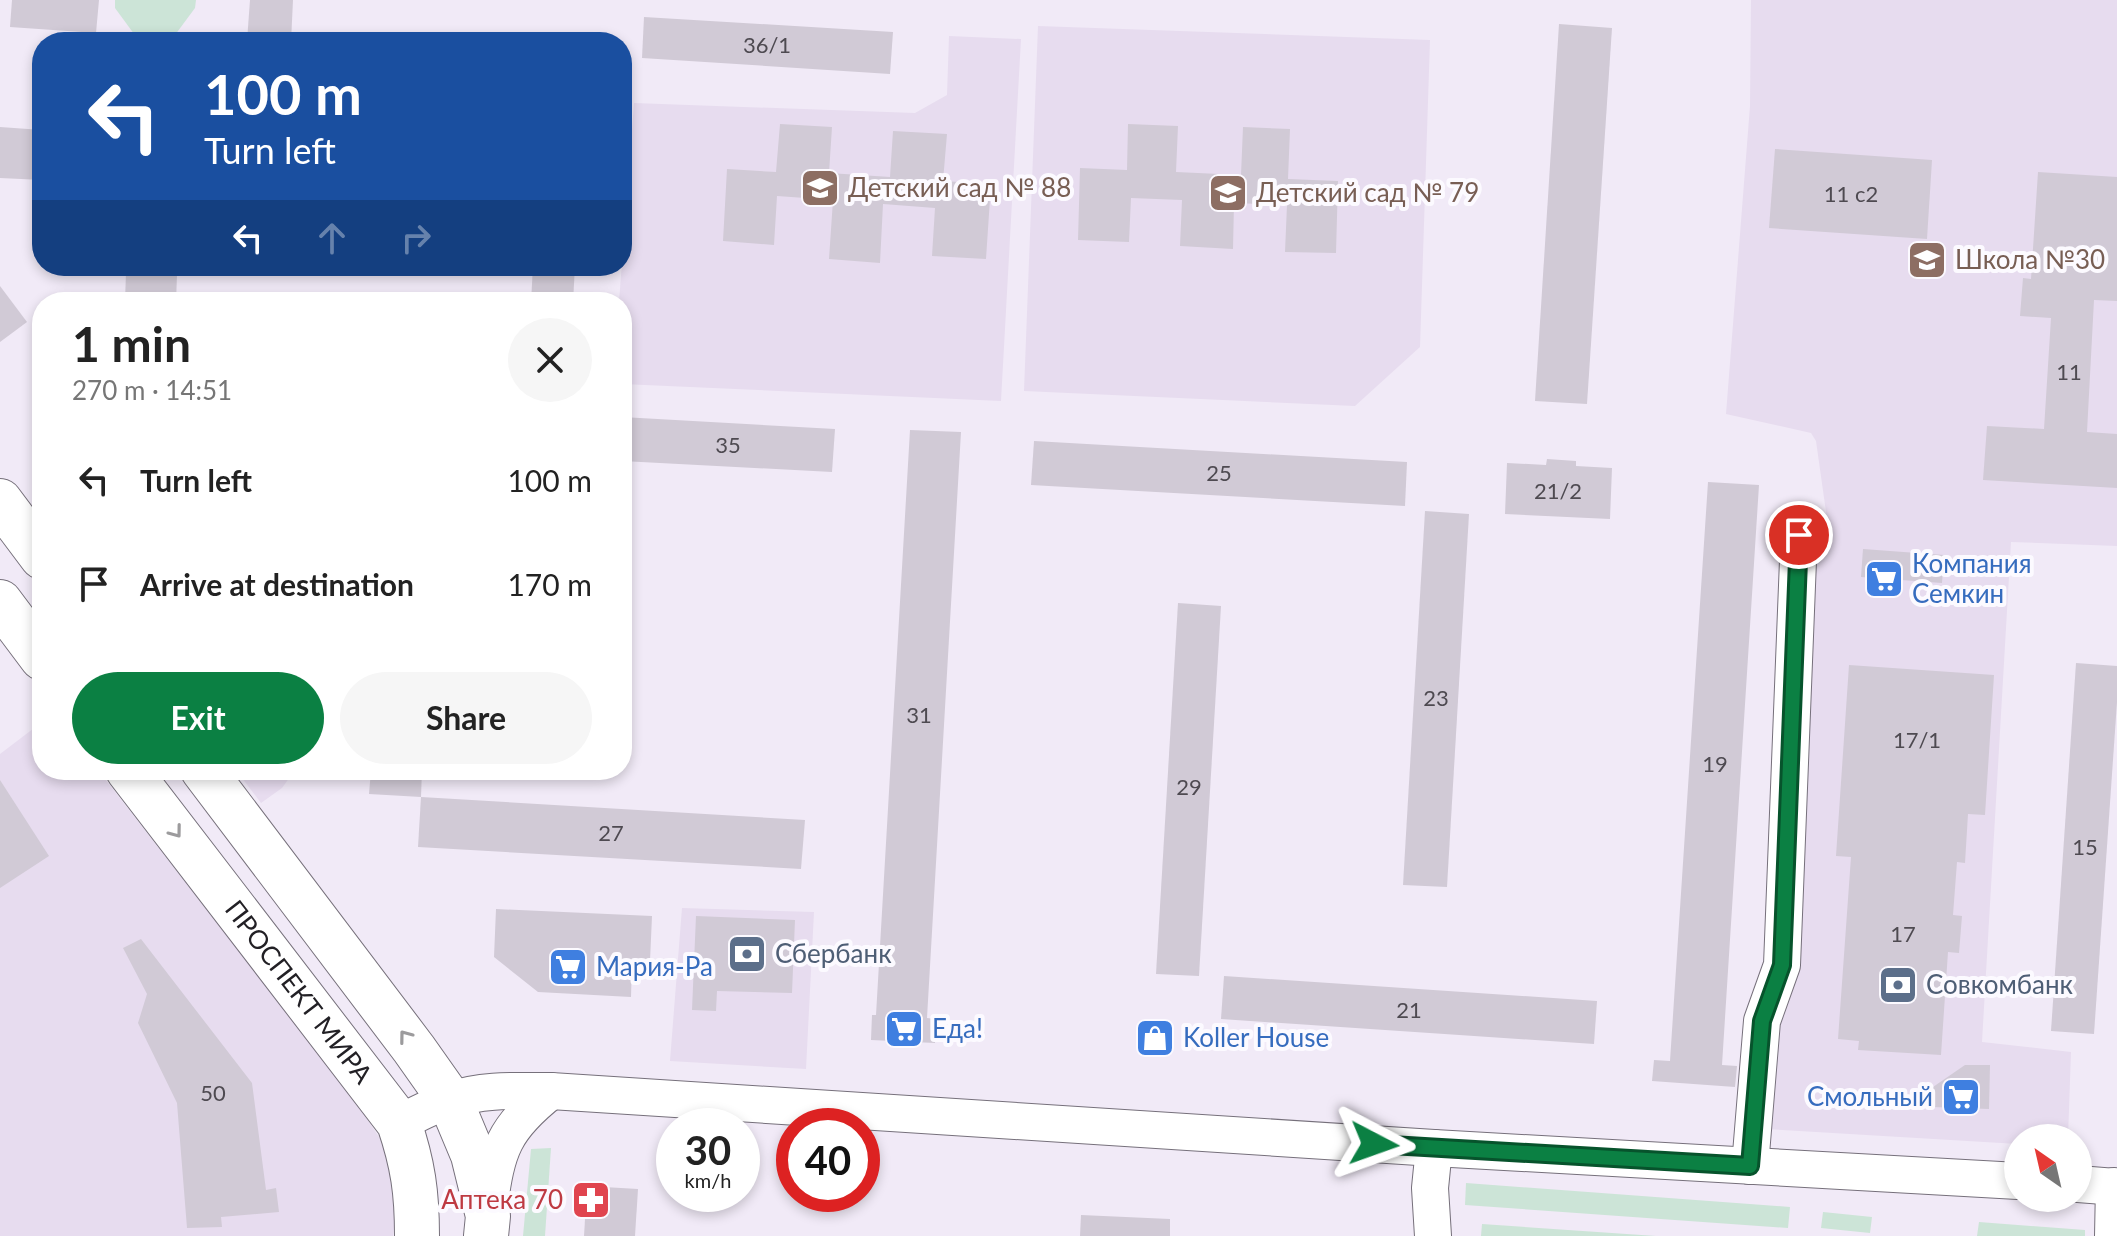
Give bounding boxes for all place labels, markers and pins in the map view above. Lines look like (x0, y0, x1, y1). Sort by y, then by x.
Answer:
school or university icon: Детский сад № 88 (799, 167, 841, 209)
place label: Детский сад № 88 (848, 171, 1071, 203)
school or university icon: Детский сад № 79 (1207, 172, 1249, 214)
place label: Детский сад № 79 (1256, 176, 1479, 208)
school or university icon: Школа №30 (1906, 239, 1948, 281)
place label: Школа №30 (1955, 243, 2105, 275)
pin (1765, 501, 1833, 569)
place label: Компания Семкин (1912, 547, 2032, 609)
supermarket icon: Компания Семкин (1863, 558, 1905, 600)
bank icon: Сбербанк (726, 933, 768, 975)
place label: Сбербанк (775, 937, 892, 969)
supermarket icon: Мария-Ра (547, 946, 589, 988)
place label: Мария-Ра (596, 950, 713, 982)
bank icon: Совкомбанк (1877, 964, 1919, 1006)
place label: Совкомбанк (1926, 968, 2074, 1000)
supermarket icon: Еда! (883, 1008, 925, 1050)
place label: Еда! (932, 1012, 983, 1044)
shop icon: Koller House (1134, 1017, 1176, 1059)
place label: Koller House (1183, 1021, 1329, 1053)
supermarket icon: Смольный (1940, 1076, 1982, 1118)
place label: Смольный (1807, 1080, 1933, 1112)
pharmacy icon: Аптека 70 (570, 1179, 612, 1221)
place label: Аптека 70 (441, 1183, 563, 1215)

